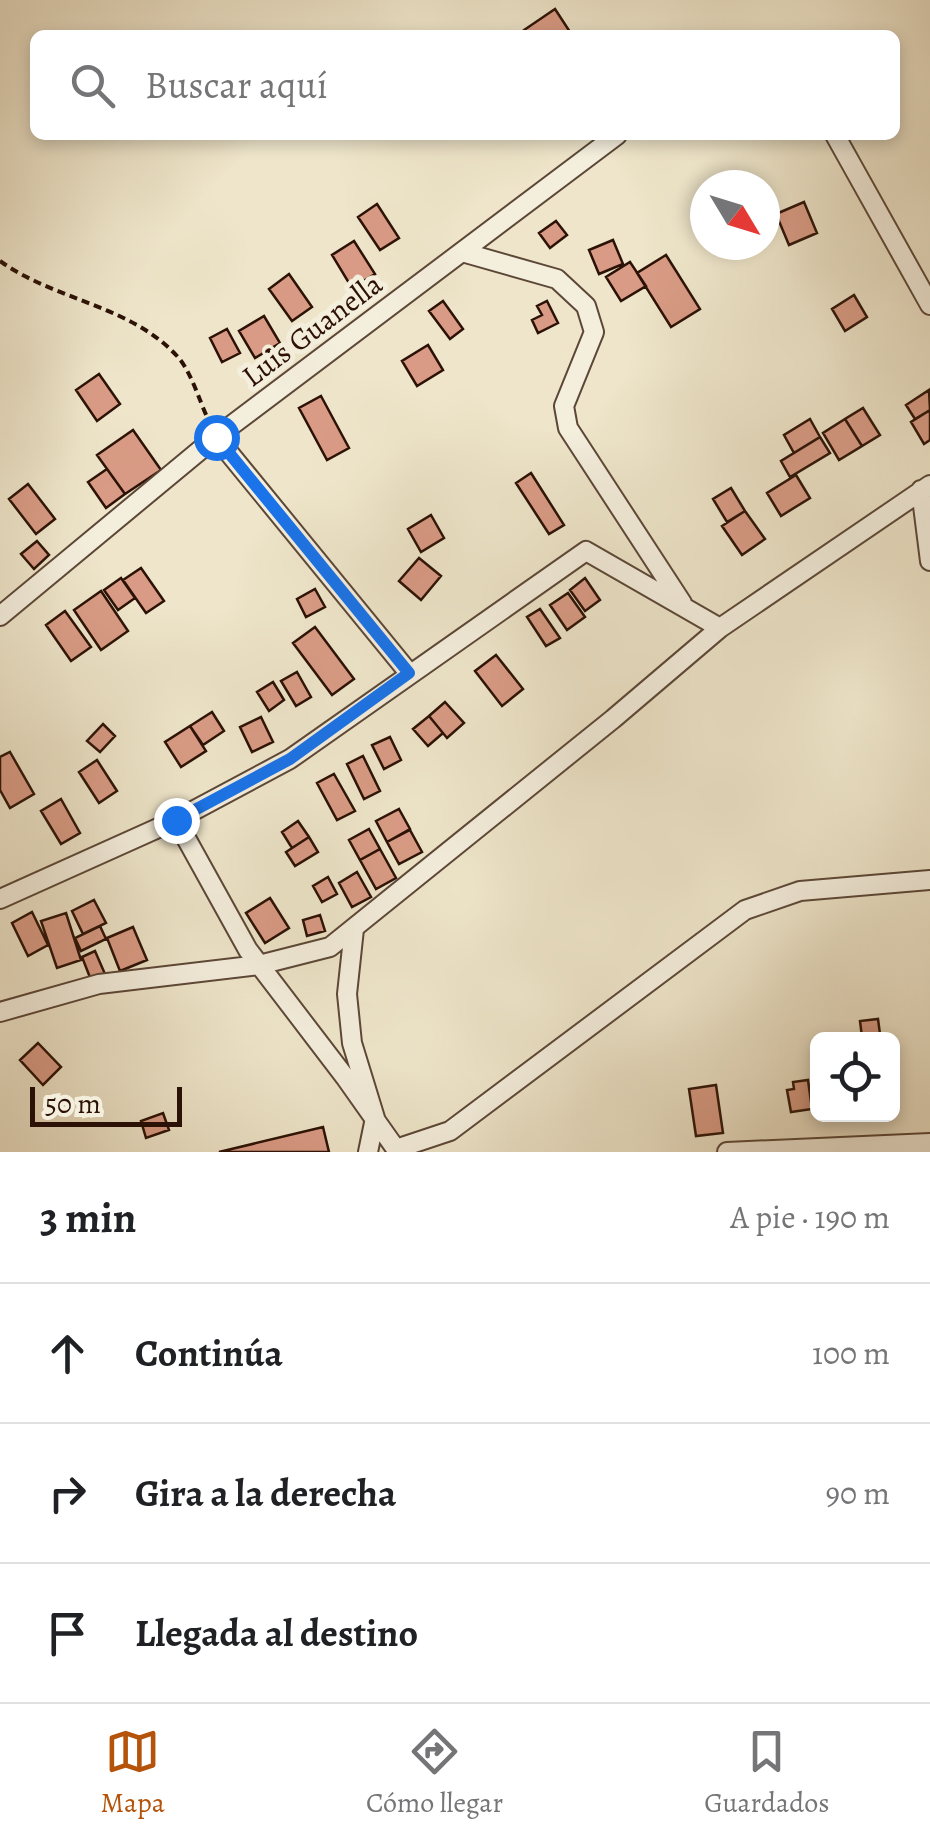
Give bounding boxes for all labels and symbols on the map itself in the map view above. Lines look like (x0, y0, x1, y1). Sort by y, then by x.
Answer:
north arrow (690, 170, 780, 260)
street label: Luis Guanella (234, 264, 390, 396)
route start (194, 415, 240, 461)
route end (154, 798, 200, 844)
scale bar (30, 1082, 182, 1126)

